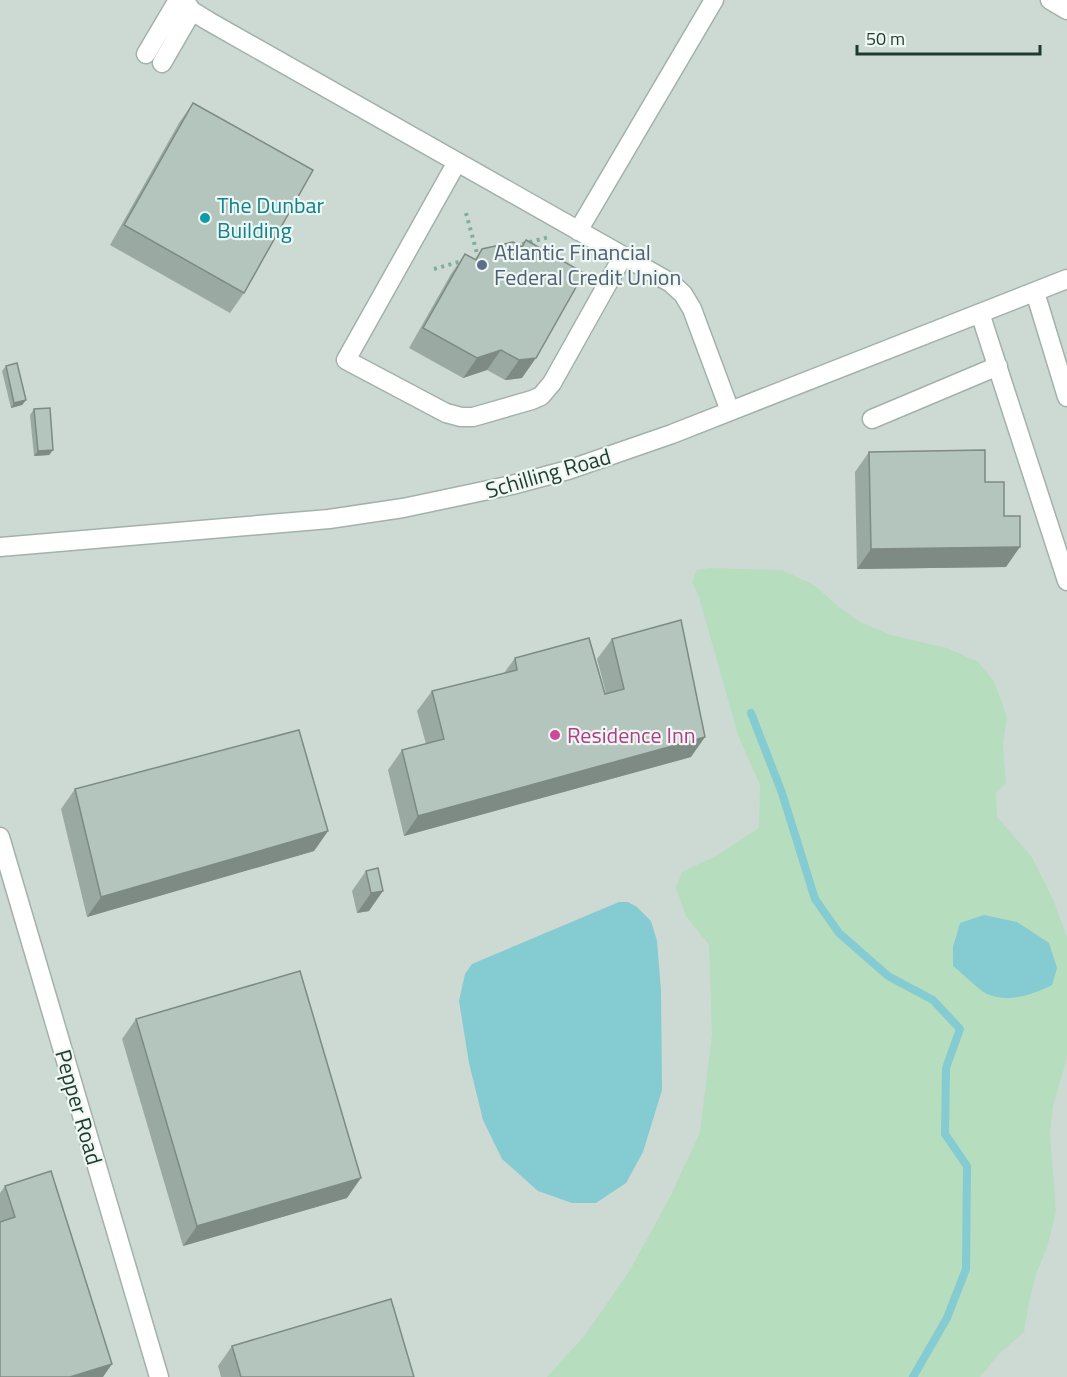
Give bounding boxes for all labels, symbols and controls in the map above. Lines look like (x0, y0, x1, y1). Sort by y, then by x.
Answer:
scale bar (857, 18, 1040, 56)
text: 50 m (866, 25, 905, 52)
place label: The Dunbar Building (217, 188, 325, 247)
marker: The Dunbar Building (198, 211, 212, 225)
place label: Atlantic Financial Federal Credit Union (494, 235, 681, 294)
marker: Atlantic Financial Federal Credit Union (475, 258, 489, 272)
street label: Schilling Road (481, 439, 615, 507)
place label: Residence Inn (567, 718, 696, 752)
marker: Residence Inn (548, 728, 562, 742)
street label: Pepper Road (46, 1045, 112, 1169)

